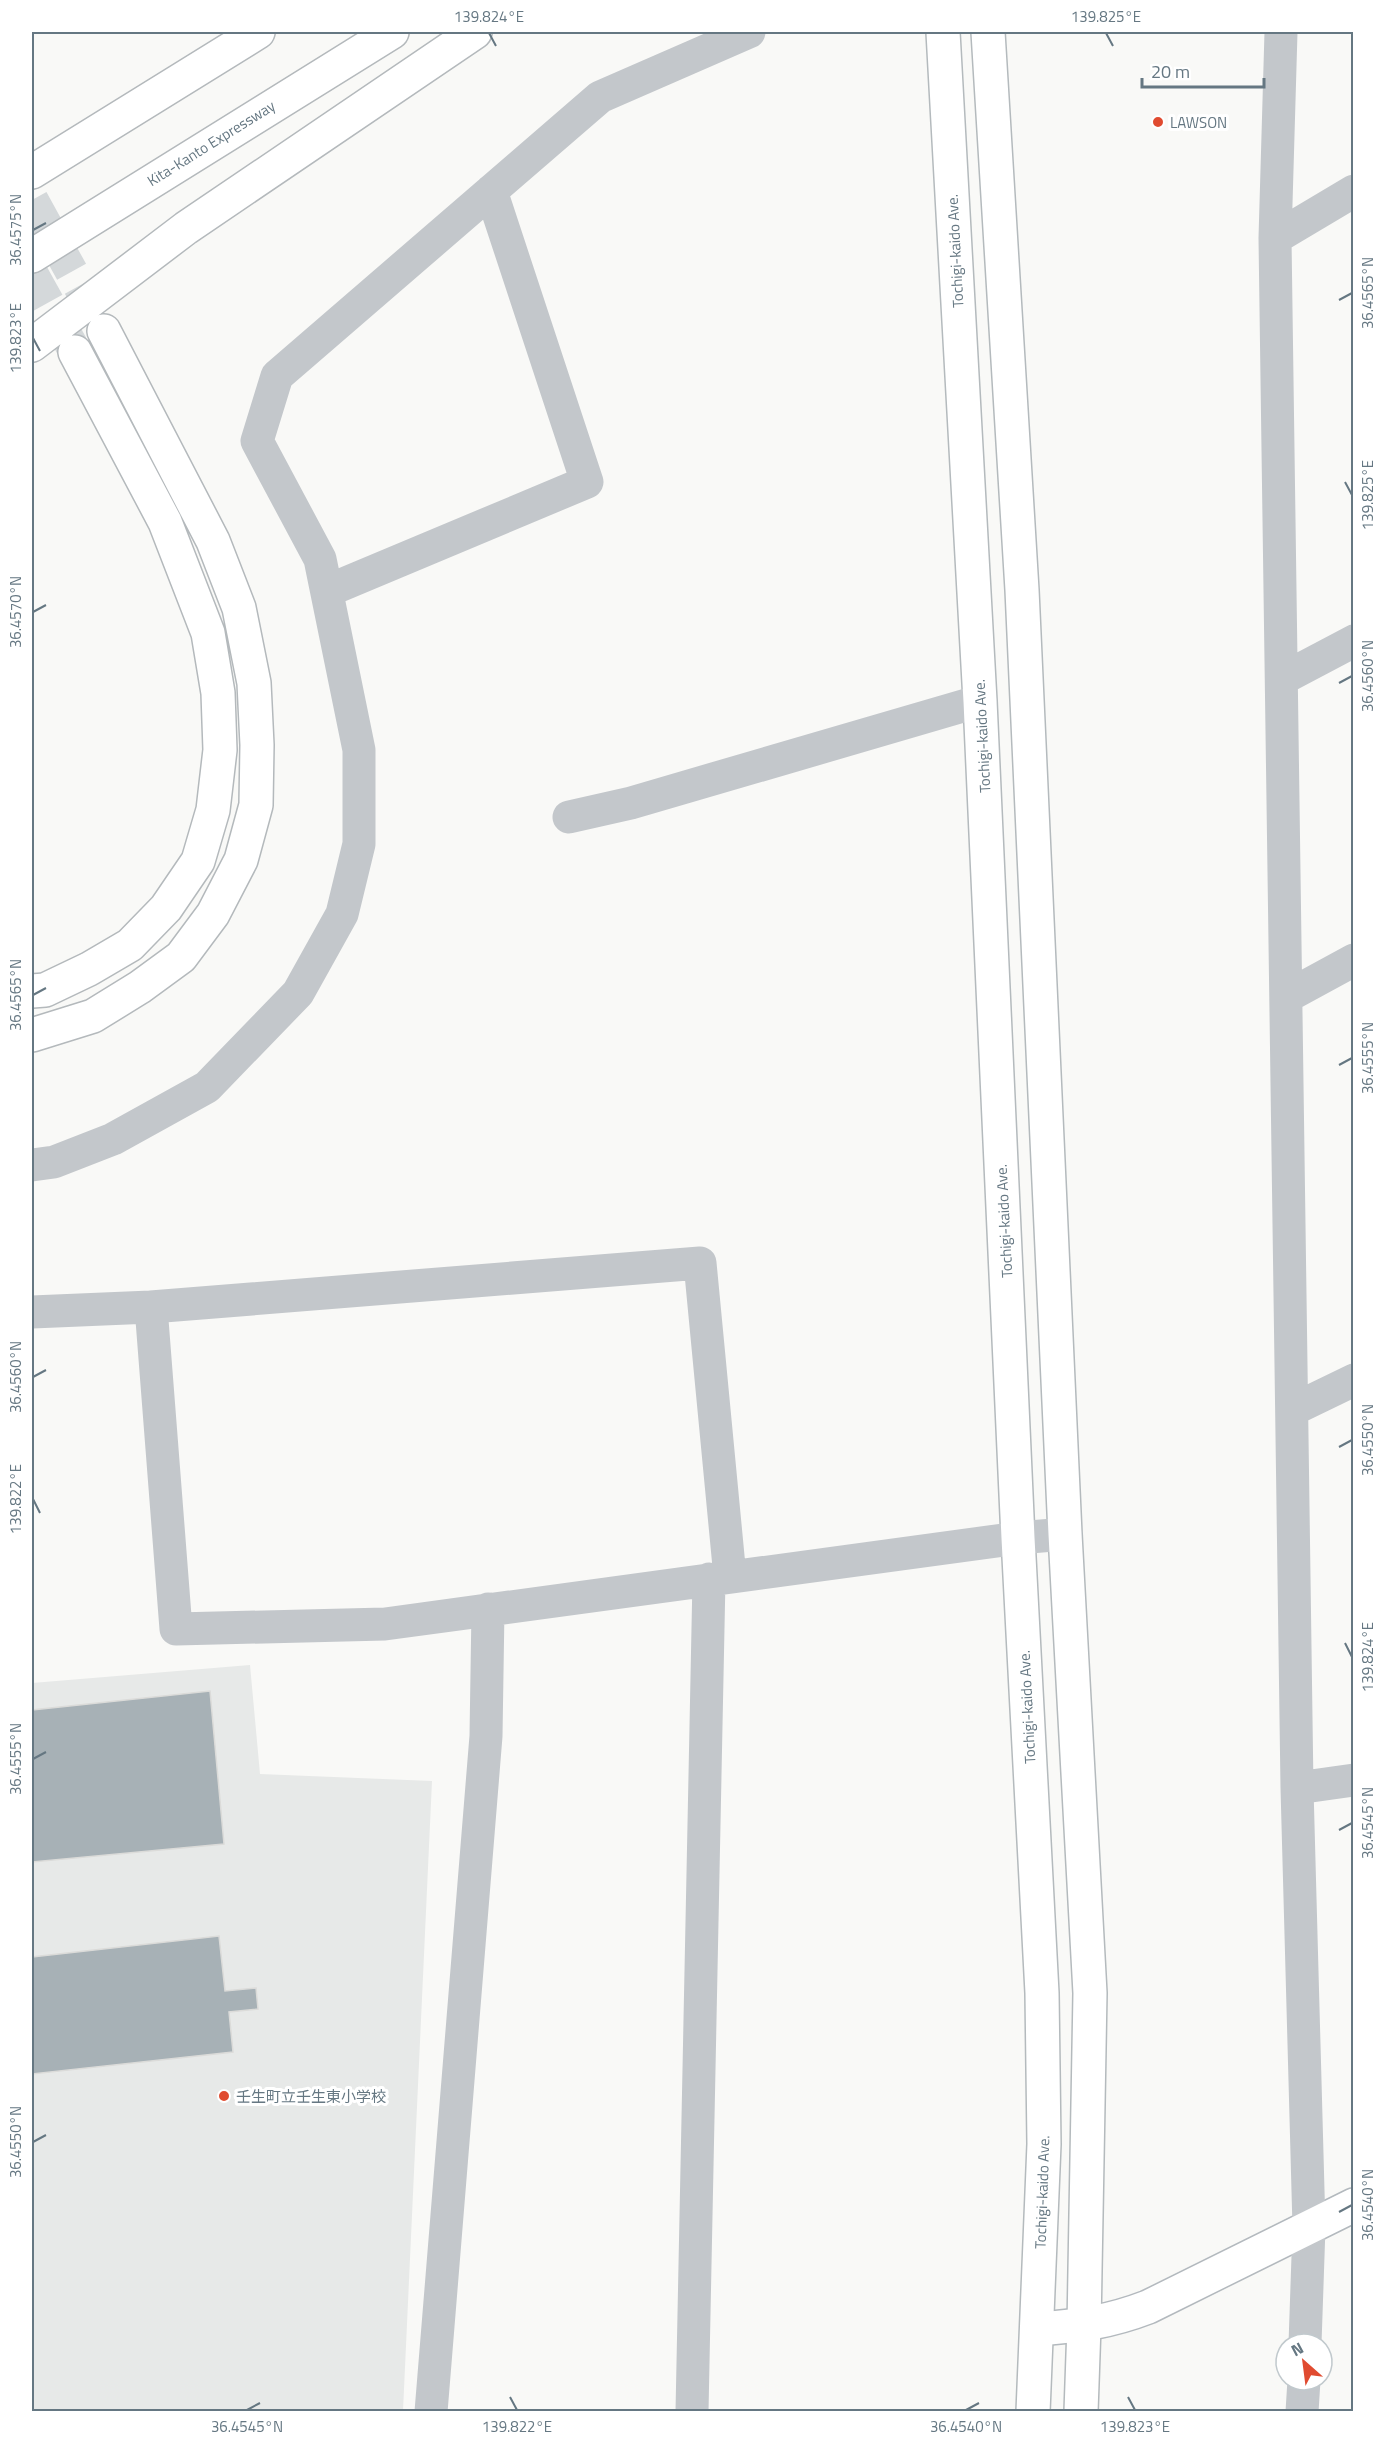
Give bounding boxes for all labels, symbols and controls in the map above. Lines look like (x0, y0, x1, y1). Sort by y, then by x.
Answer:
text: 139.824°E (454, 5, 524, 28)
text: 139.825°E (1071, 5, 1141, 28)
scale bar (1142, 51, 1264, 89)
text: 20 m (1151, 58, 1190, 85)
street label: Kita-Kanto Expressway (142, 94, 280, 192)
place label: LAWSON (1170, 111, 1227, 134)
marker: LAWSON (1151, 115, 1165, 129)
text: 36.4575°N (4, 194, 27, 266)
street label: Tochigi-kaido Ave. (941, 194, 969, 308)
text: 36.4565°N (1356, 257, 1379, 329)
text: 139.823°E (4, 303, 27, 373)
text: 139.825°E (1356, 460, 1379, 530)
text: 36.4570°N (4, 576, 27, 648)
text: 36.4560°N (1356, 640, 1379, 712)
street label: Tochigi-kaido Ave. (968, 679, 996, 793)
text: 36.4565°N (4, 959, 27, 1031)
text: 36.4555°N (1356, 1022, 1379, 1094)
street label: Tochigi-kaido Ave. (990, 1164, 1018, 1278)
text: 36.4560°N (4, 1341, 27, 1413)
text: 36.4550°N (1356, 1404, 1379, 1476)
text: 139.822°E (4, 1464, 27, 1534)
text: 139.824°E (1356, 1622, 1379, 1692)
street label: Tochigi-kaido Ave. (1013, 1650, 1041, 1764)
text: 36.4555°N (4, 1723, 27, 1795)
text: 36.4545°N (1356, 1787, 1379, 1859)
place label: 壬生町立壬生東小学校 (236, 2085, 386, 2108)
marker: 壬生町立壬生東小学校 (217, 2089, 231, 2103)
text: 36.4550°N (4, 2106, 27, 2178)
street label: Tochigi-kaido Ave. (1029, 2135, 1055, 2249)
text: 36.4540°N (1356, 2169, 1379, 2241)
north arrow (1274, 2332, 1334, 2392)
text: N (1286, 2336, 1307, 2362)
text: 36.4545°N (211, 2415, 283, 2438)
text: 139.822°E (482, 2415, 552, 2438)
text: 36.4540°N (930, 2415, 1002, 2438)
text: 139.823°E (1100, 2415, 1170, 2438)

